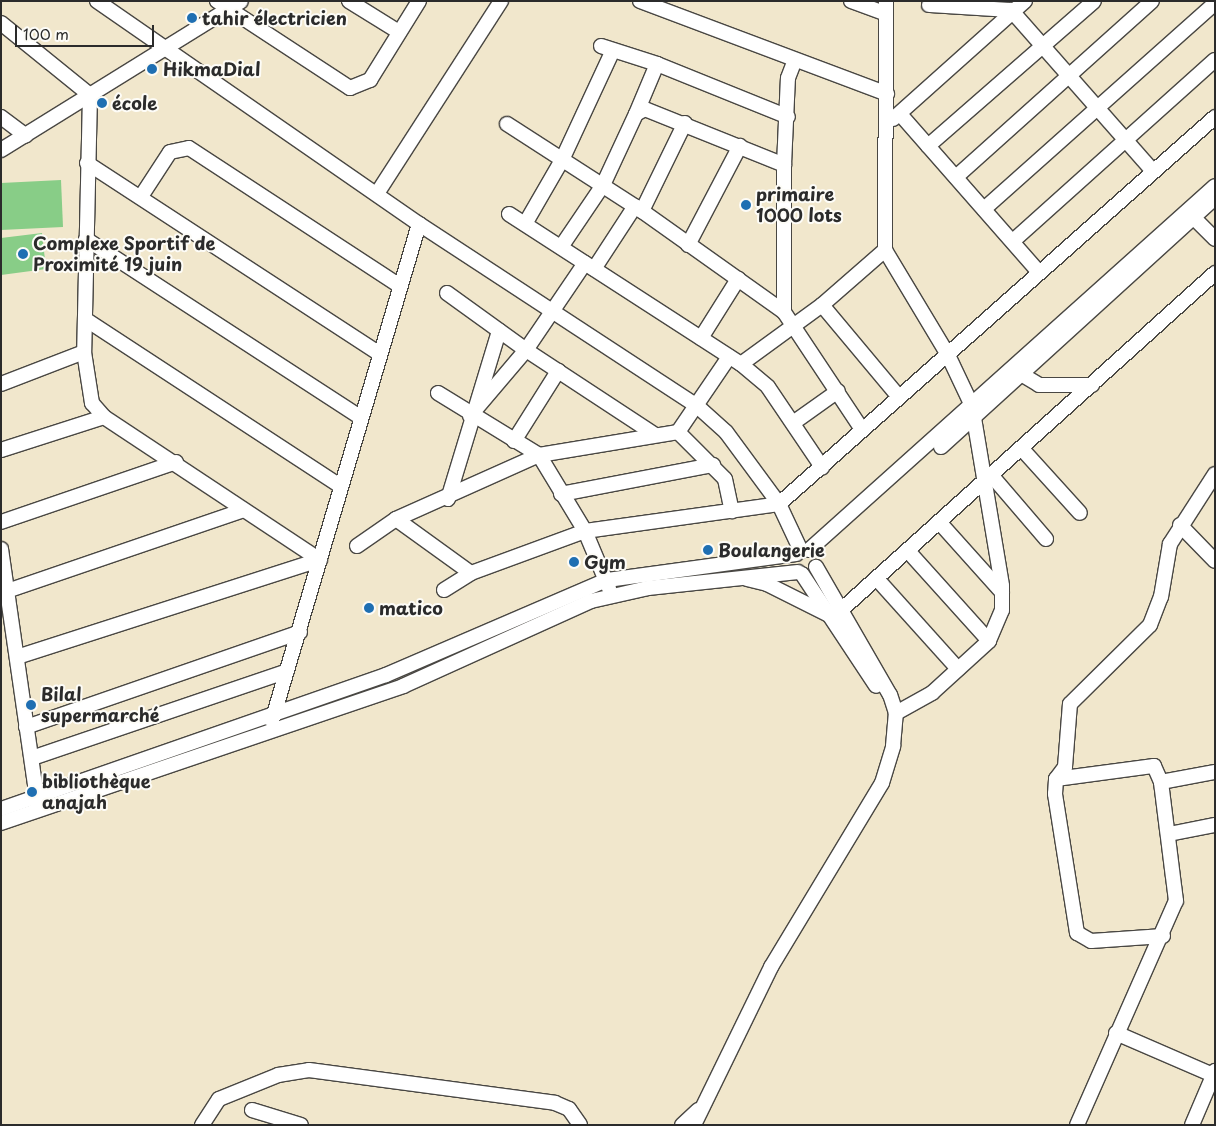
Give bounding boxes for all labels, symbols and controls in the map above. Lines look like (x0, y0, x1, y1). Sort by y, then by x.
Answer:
place label: tahir électricien (202, 7, 348, 29)
marker: tahir électricien (186, 12, 198, 24)
scale bar (18, 15, 156, 47)
text: 100 m (23, 22, 69, 45)
place label: HikmaDial (163, 58, 260, 80)
marker: HikmaDial (145, 62, 159, 76)
place label: école (112, 92, 157, 114)
marker: école (96, 97, 108, 109)
place label: primaire 1000 lots (756, 184, 842, 226)
marker: primaire 1000 lots (740, 199, 752, 211)
place label: Complexe Sportif de Proximité 19 juin (33, 233, 217, 276)
marker: Complexe Sportif de Proximité 19 juin (17, 248, 29, 260)
place label: Boulangerie (718, 539, 825, 561)
marker: Boulangerie (702, 544, 714, 556)
place label: Gym (584, 551, 626, 573)
marker: Gym (568, 556, 580, 568)
place label: matico (379, 597, 443, 619)
marker: matico (363, 602, 375, 614)
place label: Bilal supermarché (41, 684, 159, 726)
marker: Bilal supermarché (25, 699, 37, 711)
place label: bibliothèque anajah (42, 771, 151, 814)
marker: bibliothèque anajah (26, 786, 38, 798)

